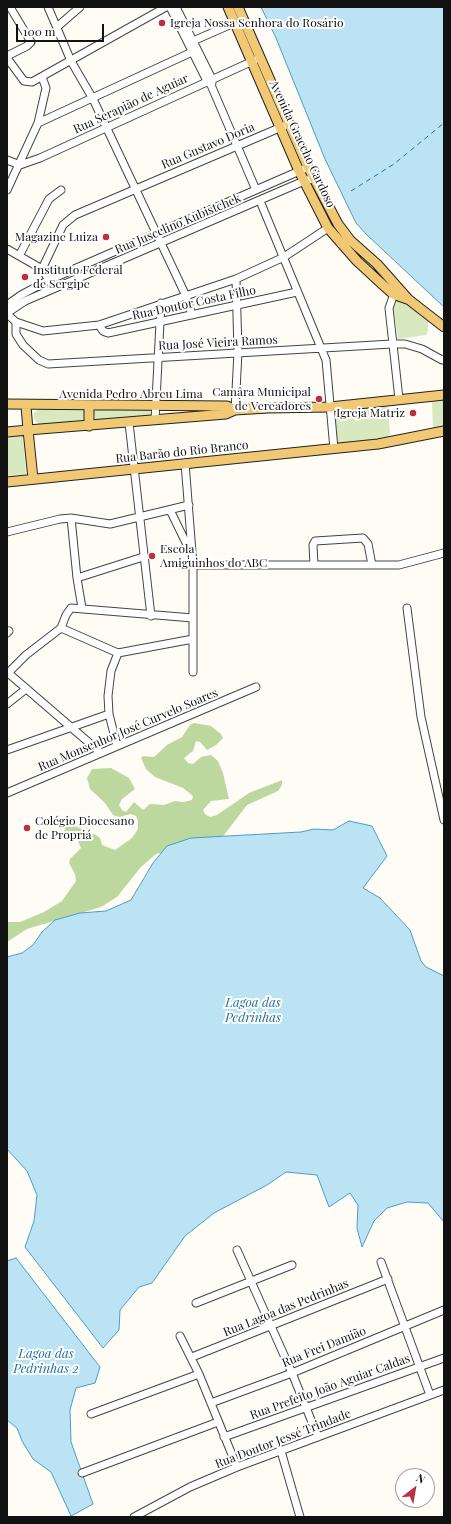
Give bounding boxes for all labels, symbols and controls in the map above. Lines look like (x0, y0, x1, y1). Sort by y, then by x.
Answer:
scale bar (18, 16, 106, 42)
place label: Igreja Nossa Senhora do Rosário (170, 16, 343, 30)
marker: Igreja Nossa Senhora do Rosário (157, 18, 167, 28)
text: 100 m (23, 23, 55, 39)
street label: Rua Serapião de Aguiar (71, 71, 191, 137)
street label: Avenida Graccho Cardoso (266, 78, 338, 210)
street label: Rua Gustavo Doria (159, 120, 257, 172)
street label: Rua Juscelino Kubistchek (113, 191, 243, 257)
place label: Magazine Luiza (15, 230, 98, 244)
marker: Magazine Luiza (101, 232, 111, 242)
place label: Instituto Federal de Sergipe (33, 263, 123, 291)
marker: Instituto Federal de Sergipe (20, 272, 30, 282)
street label: Rua Doutor Costa Filho (131, 283, 257, 323)
street label: Rua José Vieira Ramos (158, 333, 278, 353)
place label: Camâra Municipal de Vereadores (212, 385, 311, 413)
street label: Avenida Pedro Abreu Lima (59, 387, 203, 401)
marker: Camâra Municipal de Vereadores (314, 394, 324, 404)
place label: Igreja Matriz (336, 406, 405, 420)
marker: Igreja Matriz (408, 408, 418, 418)
street label: Rua Barão do Rio Branco (115, 438, 249, 466)
place label: Escola Amiguinhos do ABC (160, 542, 267, 570)
marker: Escola Amiguinhos do ABC (147, 551, 157, 561)
street label: Rua Monsenhor José Curvelo Soares (36, 686, 220, 774)
place label: Colégio Diocesano de Propriá (35, 814, 134, 842)
marker: Colégio Diocesano de Propriá (22, 823, 32, 833)
water label: Lagoa das Pedrinhas (225, 995, 281, 1026)
street label: Rua Lagoa das Pedrinhas (221, 1276, 351, 1340)
street label: Rua Frei Damião (280, 1324, 368, 1370)
water label: Lagoa das Pedrinhas 2 (13, 1346, 79, 1377)
street label: Rua Prefeito João Aguiar Caldas (248, 1351, 412, 1423)
street label: Rua Doutor Jessé Trindade (213, 1406, 353, 1472)
north arrow (395, 1468, 435, 1508)
text: N (414, 1470, 428, 1487)

